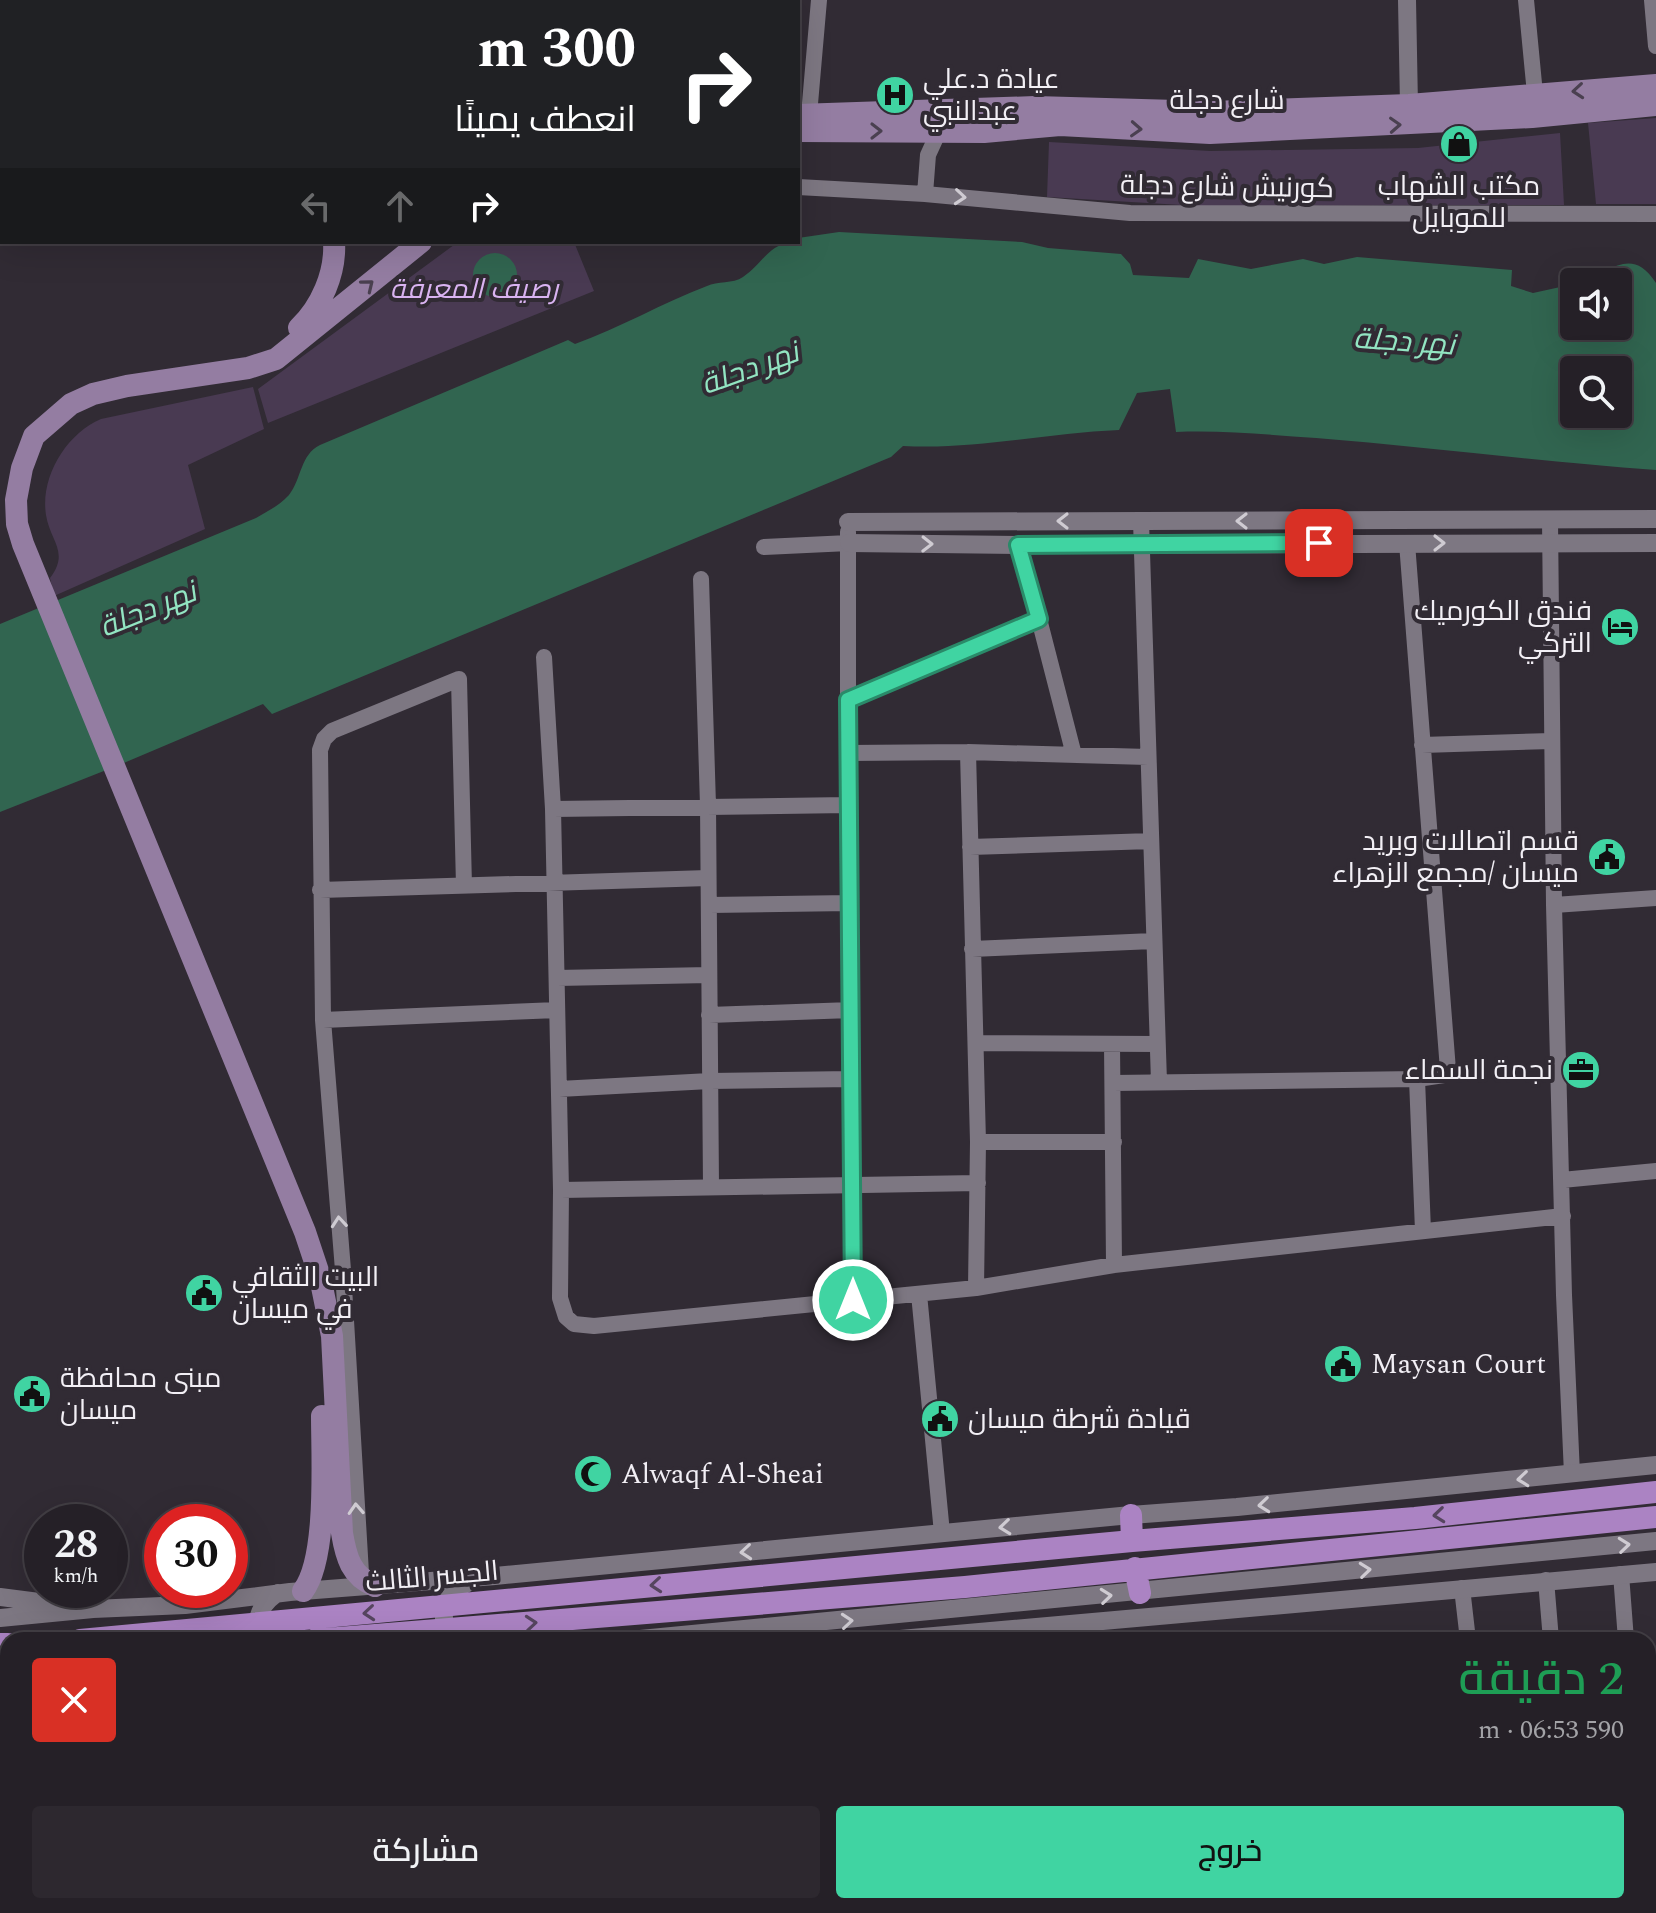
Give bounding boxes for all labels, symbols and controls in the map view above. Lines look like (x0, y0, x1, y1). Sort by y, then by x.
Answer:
text: 300 m (477, 7, 636, 92)
icon: right (664, 32, 768, 136)
place label: عيادة د.علي عبدالنبي (923, 58, 1060, 133)
hospital icon: عيادة د.علي عبدالنبي (874, 74, 916, 116)
street label: شارع دجلة (1169, 79, 1285, 122)
one-way arrow (1571, 82, 1584, 99)
text: انعطف يمينًا (454, 93, 636, 148)
one-way arrow (1389, 117, 1402, 134)
one-way arrow (1130, 120, 1143, 137)
one-way arrow (870, 122, 883, 140)
shop icon: مكتب الشهاب للموبايل (1438, 123, 1480, 165)
street label: كورنيش شارع دجلة (1120, 164, 1334, 210)
place label: مكتب الشهاب للموبايل (1378, 165, 1540, 240)
icon: left (294, 184, 338, 228)
icon: ahead (378, 184, 422, 228)
icon: right (462, 184, 506, 228)
one-way arrow (954, 188, 967, 205)
park label: رصيف المعرفة (390, 268, 560, 311)
map controls (1560, 268, 1632, 428)
button: sound (1560, 268, 1632, 340)
one-way arrow (359, 280, 374, 295)
water label: نهر دجلة (1352, 316, 1459, 369)
water label: نهر دجلة (694, 329, 808, 408)
button: search (1560, 356, 1632, 428)
pin (1285, 509, 1353, 577)
one-way arrow (1056, 512, 1069, 530)
one-way arrow (1235, 512, 1248, 530)
icon: arrive (1297, 521, 1341, 565)
one-way arrow (1433, 534, 1446, 552)
one-way arrow (921, 535, 934, 553)
water label: نهر دجلة (92, 569, 207, 650)
place label: فندق الكورميك التركي (1414, 590, 1592, 665)
hotel icon: فندق الكورميك التركي (1599, 606, 1641, 648)
place label: قسم اتصالات وبريد ميسان /مجمع الزهراء (1332, 820, 1579, 895)
public building icon: قسم اتصالات وبريد ميسان /مجمع الزهراء (1586, 836, 1628, 878)
place label: نجمة السماء (1405, 1049, 1553, 1092)
office icon: نجمة السماء (1560, 1049, 1602, 1091)
one-way arrow (331, 1215, 348, 1228)
place label: البيت الثقافي في ميسان (232, 1256, 379, 1331)
position arrow (811, 1258, 895, 1342)
public building icon: البيت الثقافي في ميسان (183, 1272, 225, 1314)
public building icon: Maysan Court (1322, 1343, 1364, 1385)
place label: Maysan Court (1371, 1343, 1546, 1386)
place label: مبنى محافظة ميسان (60, 1357, 222, 1432)
public building icon: مبنى محافظة ميسان (11, 1373, 53, 1415)
public building icon: قيادة شرطة ميسان (919, 1398, 961, 1440)
place label: قيادة شرطة ميسان (968, 1398, 1191, 1441)
mosque icon: Alwaqf Al-Sheai (572, 1453, 614, 1495)
place label: Alwaqf Al-Sheai (621, 1453, 824, 1496)
one-way arrow (1516, 1471, 1529, 1488)
one-way arrow (1257, 1496, 1270, 1513)
one-way arrow (348, 1502, 365, 1515)
speed limit sign: 30 (144, 1504, 248, 1608)
one-way arrow (1432, 1507, 1445, 1524)
text: 28 (54, 1515, 98, 1576)
one-way arrow (998, 1518, 1011, 1535)
one-way arrow (1618, 1536, 1631, 1553)
one-way arrow (739, 1544, 752, 1561)
street label: الجسر الثالث (364, 1550, 500, 1604)
text: km/h (54, 1561, 99, 1591)
one-way arrow (1359, 1562, 1372, 1579)
one-way arrow (649, 1577, 662, 1594)
one-way arrow (1100, 1588, 1113, 1605)
one-way arrow (362, 1604, 375, 1621)
one-way arrow (841, 1612, 854, 1629)
one-way arrow (525, 1615, 538, 1632)
text: 2 دقيقة (1458, 1643, 1624, 1716)
button: close (32, 1658, 116, 1742)
text: 590 m · 06:53 (1478, 1710, 1624, 1750)
button: مشاركة (32, 1806, 820, 1898)
button: خروج (836, 1806, 1624, 1898)

